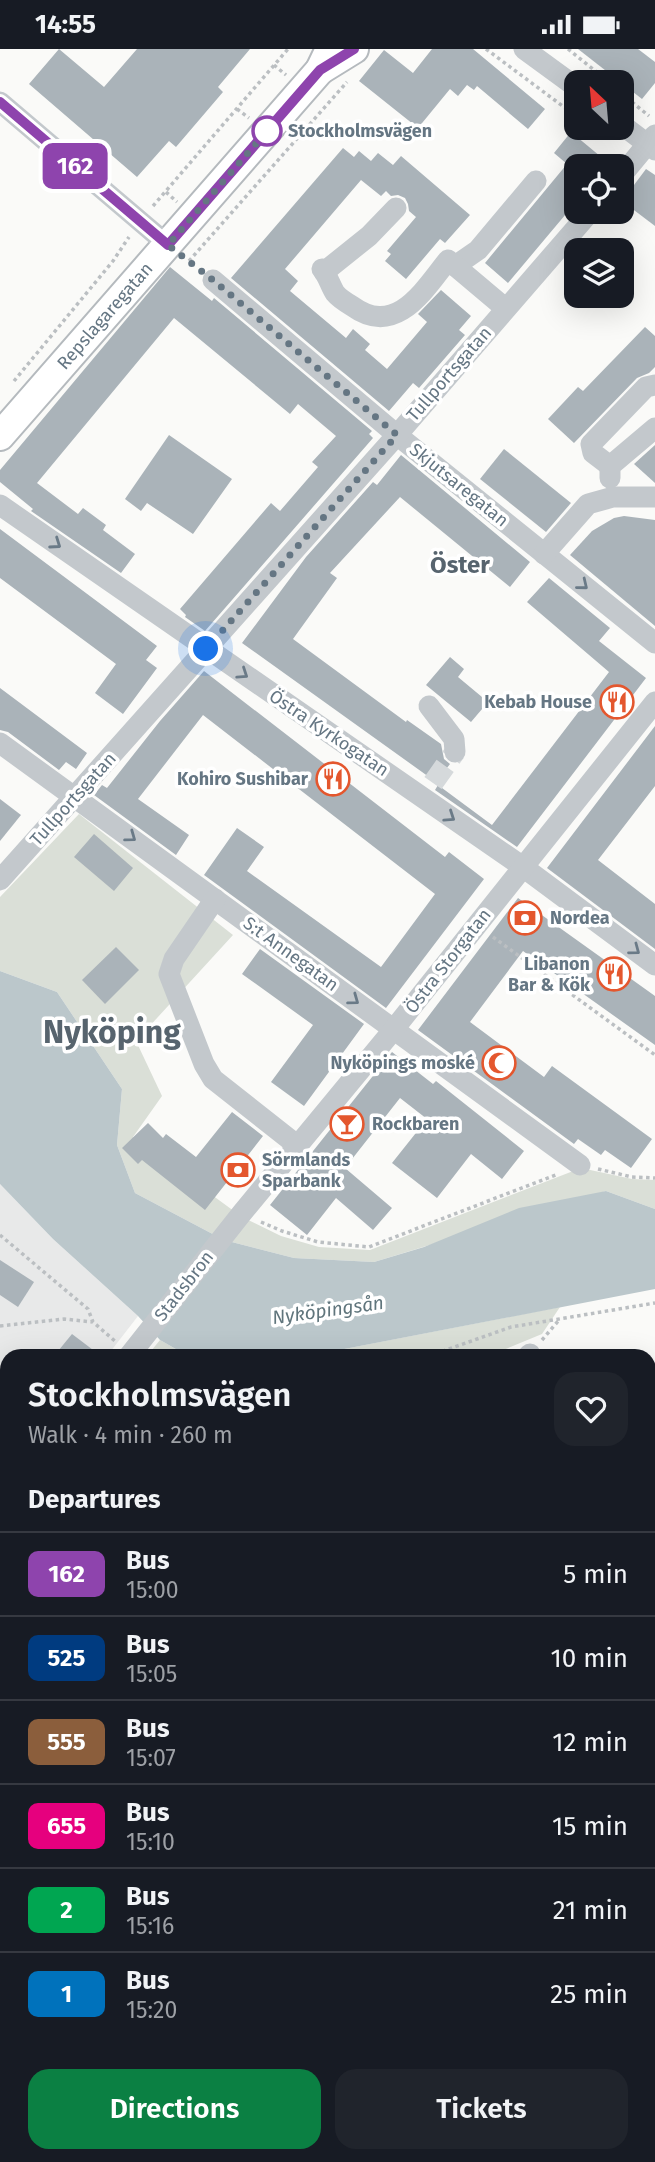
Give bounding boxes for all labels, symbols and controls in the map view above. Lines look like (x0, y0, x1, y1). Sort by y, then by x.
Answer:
text: 14:55 (35, 9, 96, 40)
north arrow (564, 70, 634, 140)
map controls (564, 70, 634, 308)
marker: Stockholmsvägen (252, 116, 282, 146)
place label: Stockholmsvägen (288, 120, 432, 142)
line badge: 162 (35, 143, 115, 189)
text: 162 (57, 152, 93, 180)
button: locate (564, 154, 634, 224)
button: layers (564, 238, 634, 308)
street label: Repslagaregatan (52, 258, 158, 374)
street label: Tullportsgatan (402, 322, 496, 426)
street label: Skjutsaregatan (405, 438, 513, 532)
one-way arrow (48, 536, 61, 548)
district label: Öster (430, 551, 490, 579)
one-way arrow (576, 577, 588, 590)
your location (188, 631, 223, 666)
one-way arrow (235, 666, 248, 679)
restaurant icon: Kebab House (598, 683, 636, 721)
street label: Östra Kyrkogatan (265, 685, 393, 781)
place label: Kebab House (484, 691, 592, 713)
street label: Tullportsgatan (25, 748, 121, 850)
restaurant icon: Kohiro Sushibar (314, 760, 352, 798)
place label: Kohiro Sushibar (177, 768, 309, 790)
one-way arrow (442, 809, 455, 821)
one-way arrow (123, 829, 136, 841)
bank icon: Nordea (506, 899, 544, 937)
street label: Östra Storgatan (400, 904, 496, 1018)
place label: Nordea (550, 907, 610, 929)
street label: S:t Annegatan (239, 912, 343, 996)
one-way arrow (627, 942, 640, 954)
place label: Libanon Bar & Kök (508, 953, 591, 996)
restaurant icon: Libanon Bar & Kök (595, 955, 633, 993)
one-way arrow (346, 992, 359, 1004)
district label: Nyköping (43, 1013, 181, 1051)
mosque icon: Nyköpings moské (480, 1044, 518, 1082)
place label: Nyköpings moské (331, 1052, 475, 1074)
bar icon: Rockbaren (328, 1105, 366, 1143)
place label: Rockbaren (372, 1113, 459, 1135)
place label: Sörmlands Sparbank (262, 1149, 351, 1192)
bank icon: Sörmlands Sparbank (219, 1151, 257, 1189)
street label: Stadsbron (150, 1246, 218, 1326)
water label: Nyköpingsån (271, 1291, 385, 1329)
button: heart (554, 1372, 628, 1446)
text: Stockholmsvägen (28, 1375, 291, 1415)
text: Walk · 4 min · 260 m (28, 1421, 233, 1449)
text: Departures (28, 1484, 161, 1515)
text: Bus (126, 1545, 169, 1576)
text: 5 min (563, 1559, 628, 1590)
text: 162 (48, 1560, 85, 1588)
text: 15:00 (126, 1576, 179, 1604)
text: Bus (126, 1629, 169, 1660)
text: 10 min (550, 1643, 628, 1674)
text: 525 (48, 1644, 85, 1672)
text: 15:05 (126, 1660, 177, 1688)
text: Bus (126, 1713, 169, 1744)
text: 12 min (552, 1727, 628, 1758)
text: 555 (47, 1728, 86, 1756)
text: 15:07 (126, 1744, 176, 1772)
text: Bus (126, 1797, 169, 1828)
text: 15 min (552, 1811, 628, 1842)
text: 655 (47, 1812, 86, 1840)
text: 15:10 (126, 1828, 175, 1856)
text: Bus (126, 1881, 169, 1912)
text: 21 min (553, 1895, 628, 1926)
text: 2 (60, 1896, 73, 1924)
text: 15:16 (126, 1912, 174, 1940)
text: Bus (126, 1965, 169, 1996)
text: 25 min (550, 1979, 628, 2010)
text: 1 (61, 1980, 72, 2008)
text: 15:20 (126, 1996, 177, 2024)
button: Directions (28, 2069, 321, 2149)
button: Tickets (335, 2069, 628, 2149)

